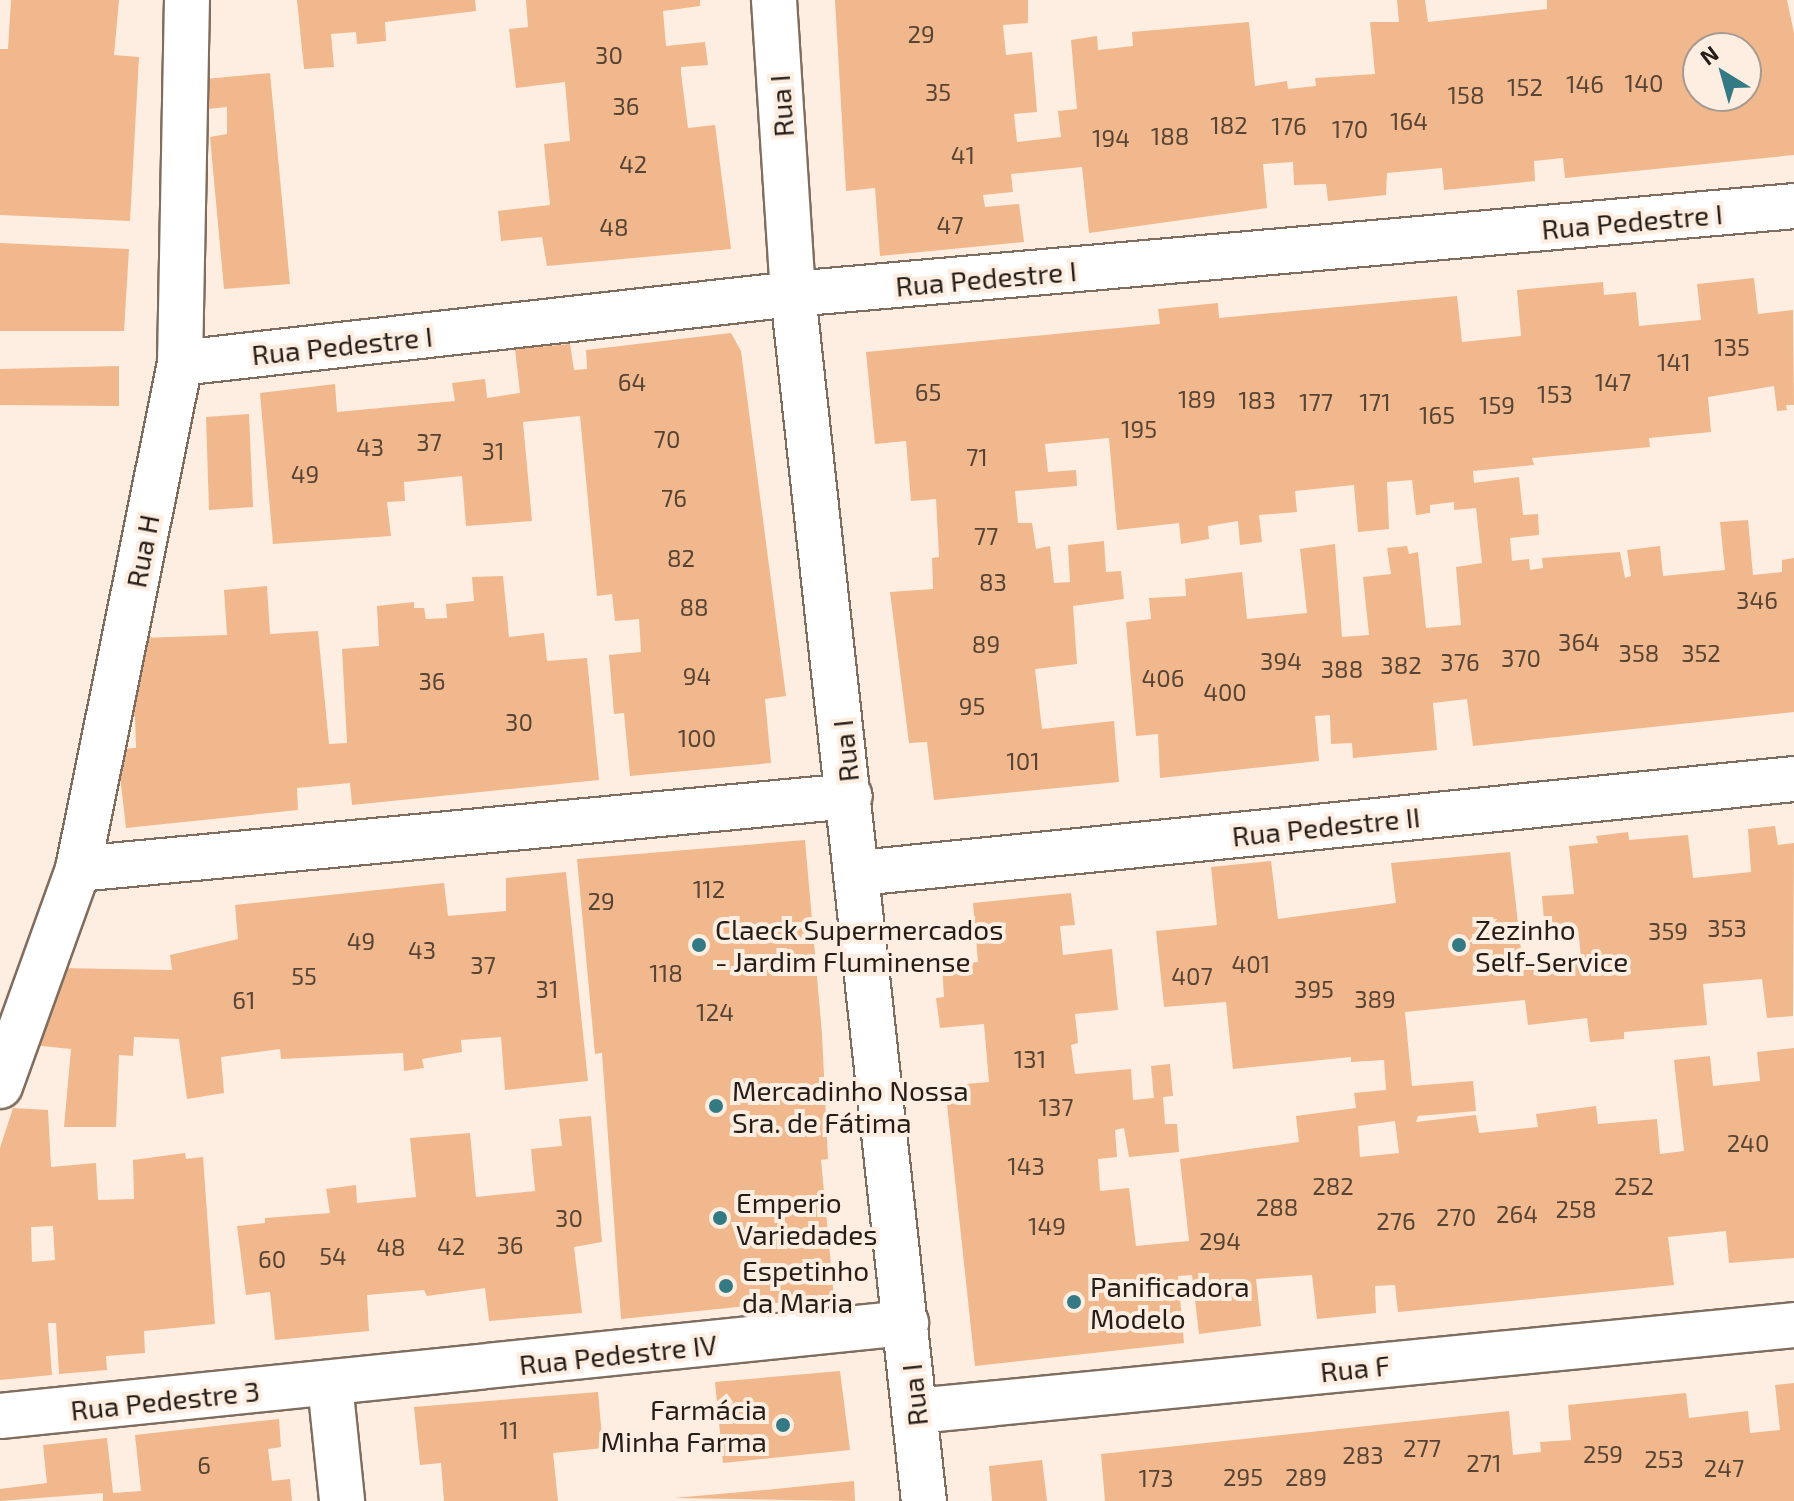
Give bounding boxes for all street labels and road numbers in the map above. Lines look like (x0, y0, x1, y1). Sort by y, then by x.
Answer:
street label: Rua I (762, 74, 800, 138)
street label: Rua Pedestre I (1540, 196, 1724, 246)
street label: Rua Pedestre I (894, 253, 1078, 303)
street label: Rua Pedestre I (250, 319, 434, 371)
street label: Rua H (118, 512, 166, 590)
street label: Rua I (825, 718, 865, 784)
street label: Rua Pedestre II (1230, 799, 1422, 853)
street label: Rua Pedestre IV (517, 1327, 719, 1381)
street label: Rua F (1318, 1348, 1392, 1388)
street label: Rua I (894, 1362, 934, 1428)
street label: Rua Pedestre 3 (69, 1373, 261, 1427)

